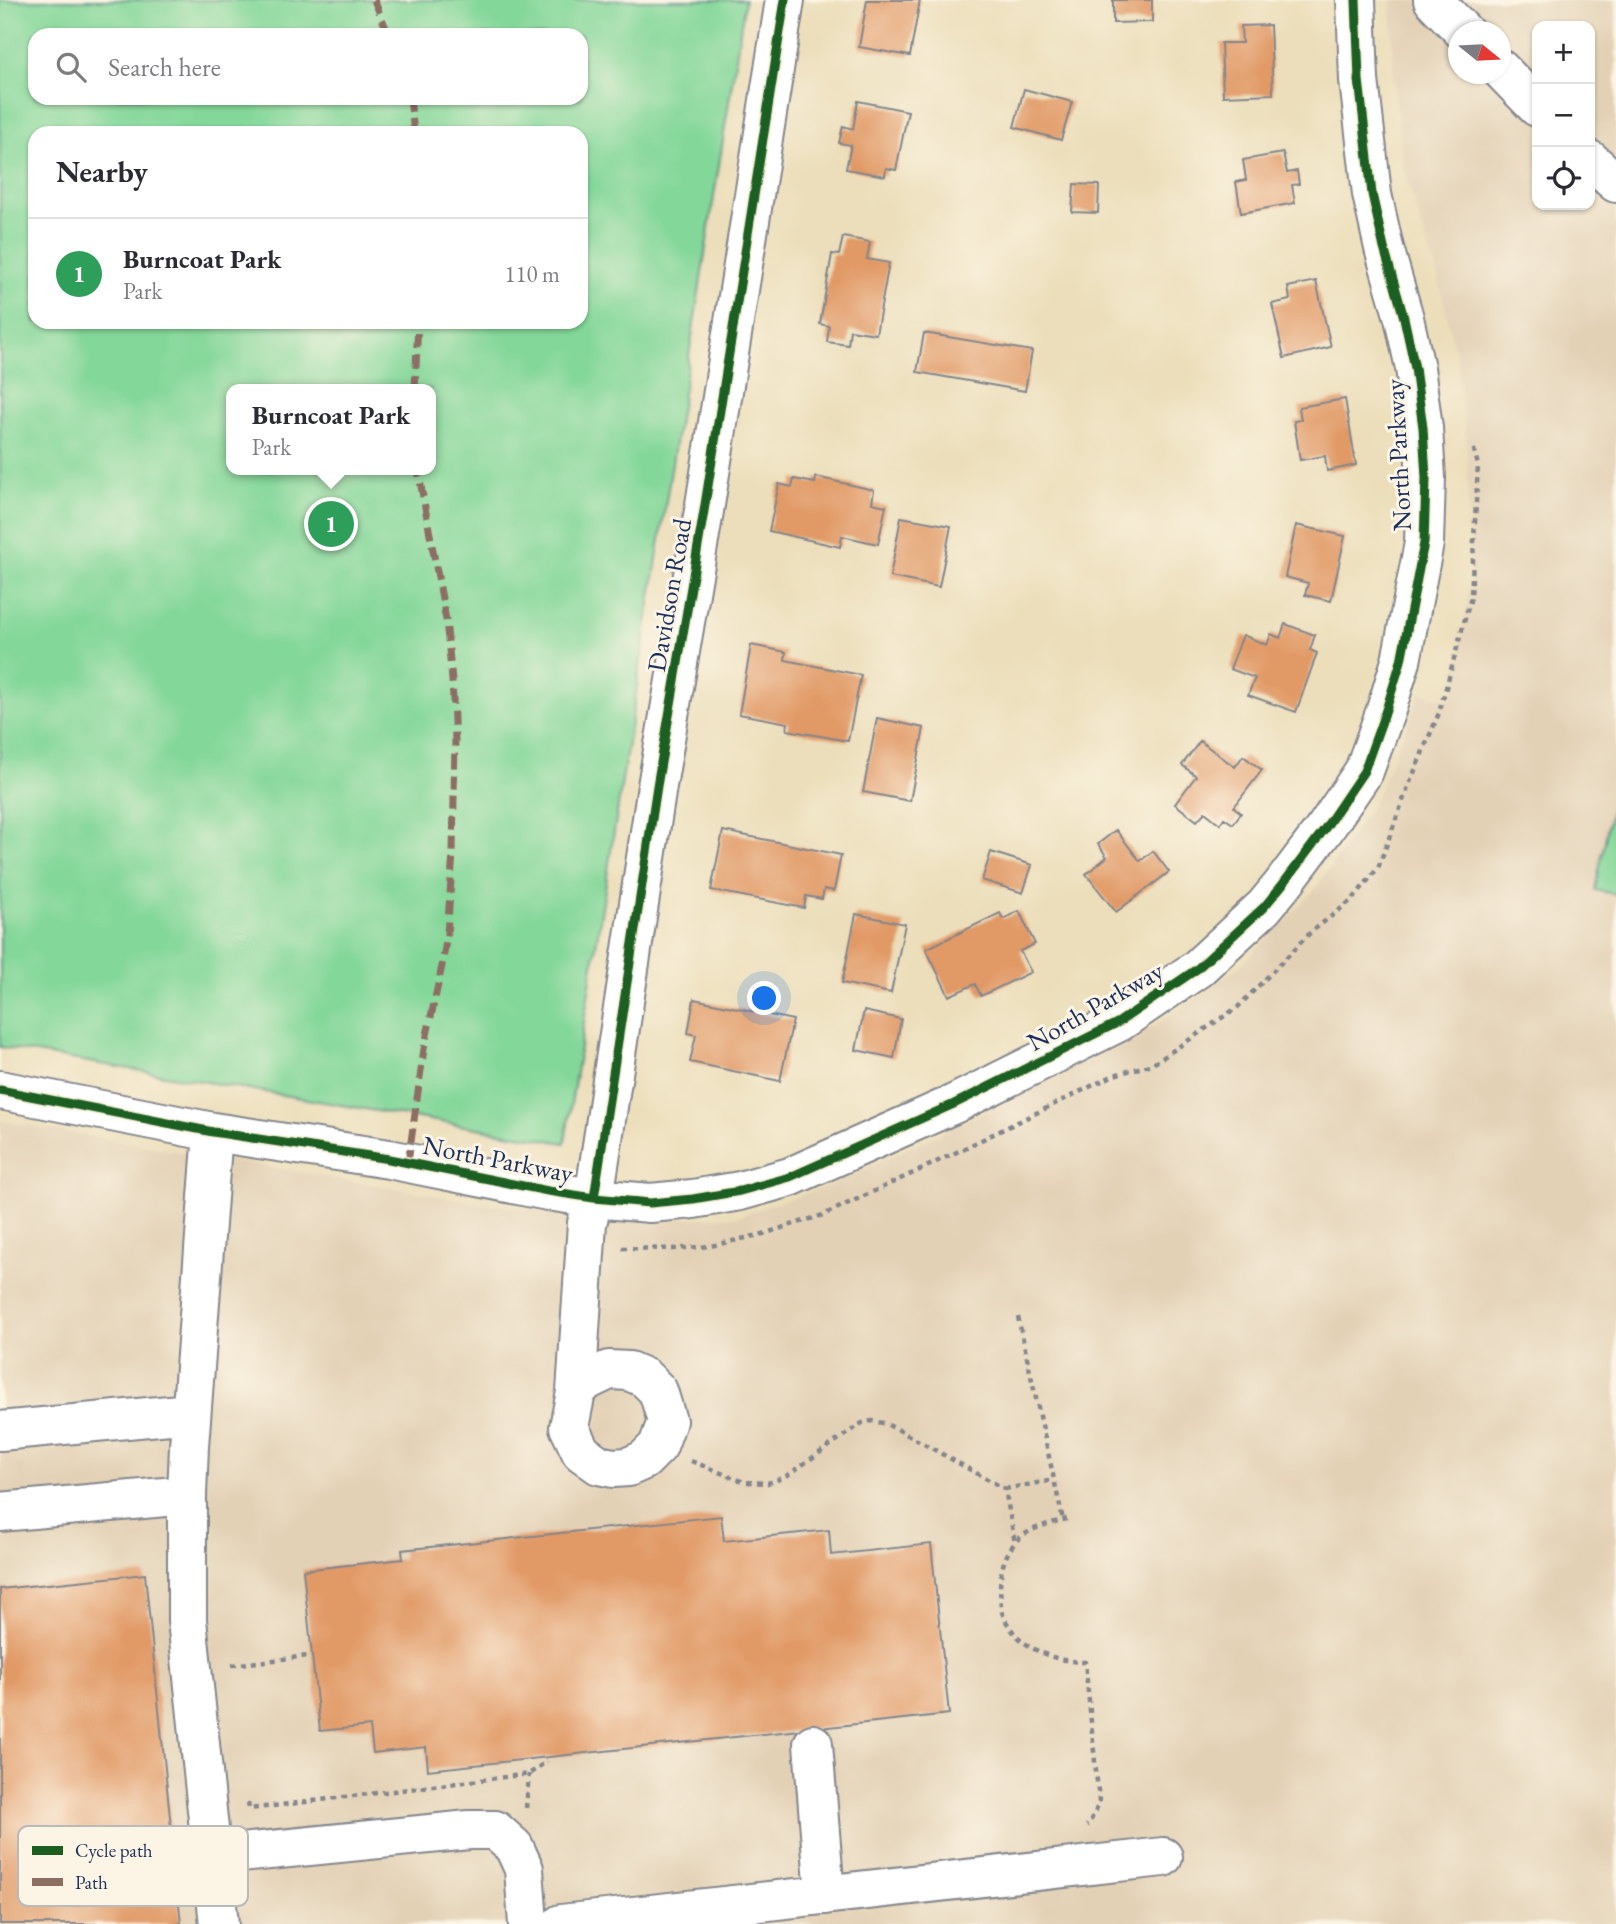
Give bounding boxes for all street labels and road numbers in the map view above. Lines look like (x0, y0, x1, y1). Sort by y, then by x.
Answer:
street label: North Parkway (1377, 378, 1419, 532)
street label: Davidson Road (639, 515, 699, 674)
street label: North Parkway (1021, 953, 1170, 1059)
street label: North Parkway (420, 1128, 577, 1190)

